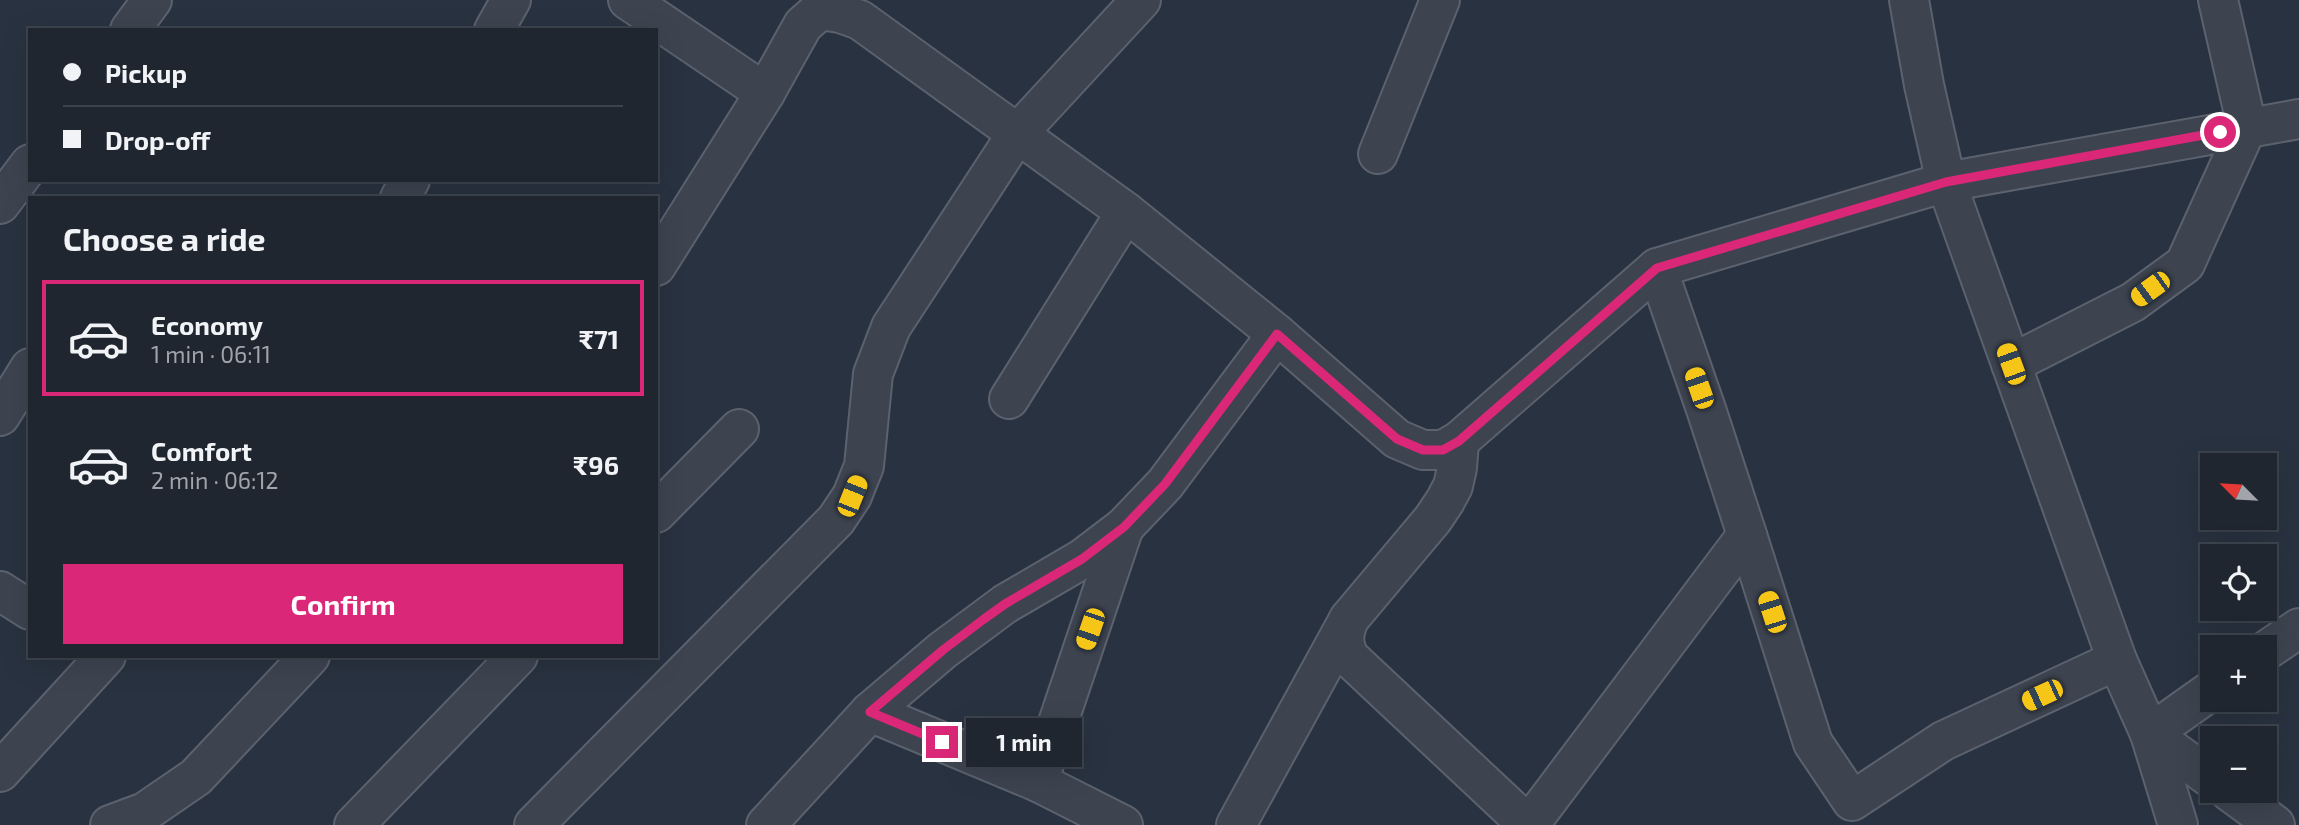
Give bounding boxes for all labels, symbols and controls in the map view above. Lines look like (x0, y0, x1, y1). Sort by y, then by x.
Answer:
text: Pickup (105, 57, 187, 88)
route start (2204, 116, 2236, 148)
text: Drop-off (105, 124, 210, 155)
text: Choose a ride (63, 219, 266, 257)
car (2127, 268, 2174, 310)
icon: car (67, 307, 130, 370)
text: Economy (151, 309, 263, 340)
text: ₹71 (579, 323, 619, 354)
text: 1 min · 06:11 (151, 340, 271, 368)
car (1994, 341, 2029, 387)
car (1683, 365, 1716, 411)
icon: car (67, 433, 130, 496)
text: Comfort (151, 435, 252, 466)
text: ₹96 (573, 449, 619, 480)
north arrow (2200, 453, 2277, 530)
map controls (2200, 453, 2277, 803)
text: 2 min · 06:12 (151, 466, 279, 494)
car (835, 473, 870, 519)
button: locate (2200, 544, 2277, 621)
button: Confirm (63, 564, 623, 644)
car (1756, 589, 1789, 635)
car (1074, 606, 1107, 652)
button: + (2200, 635, 2277, 712)
car (2019, 677, 2066, 713)
callout: 1 min (967, 718, 1082, 766)
route end (926, 726, 958, 758)
button: − (2200, 726, 2277, 803)
text: 1 min (996, 728, 1052, 756)

